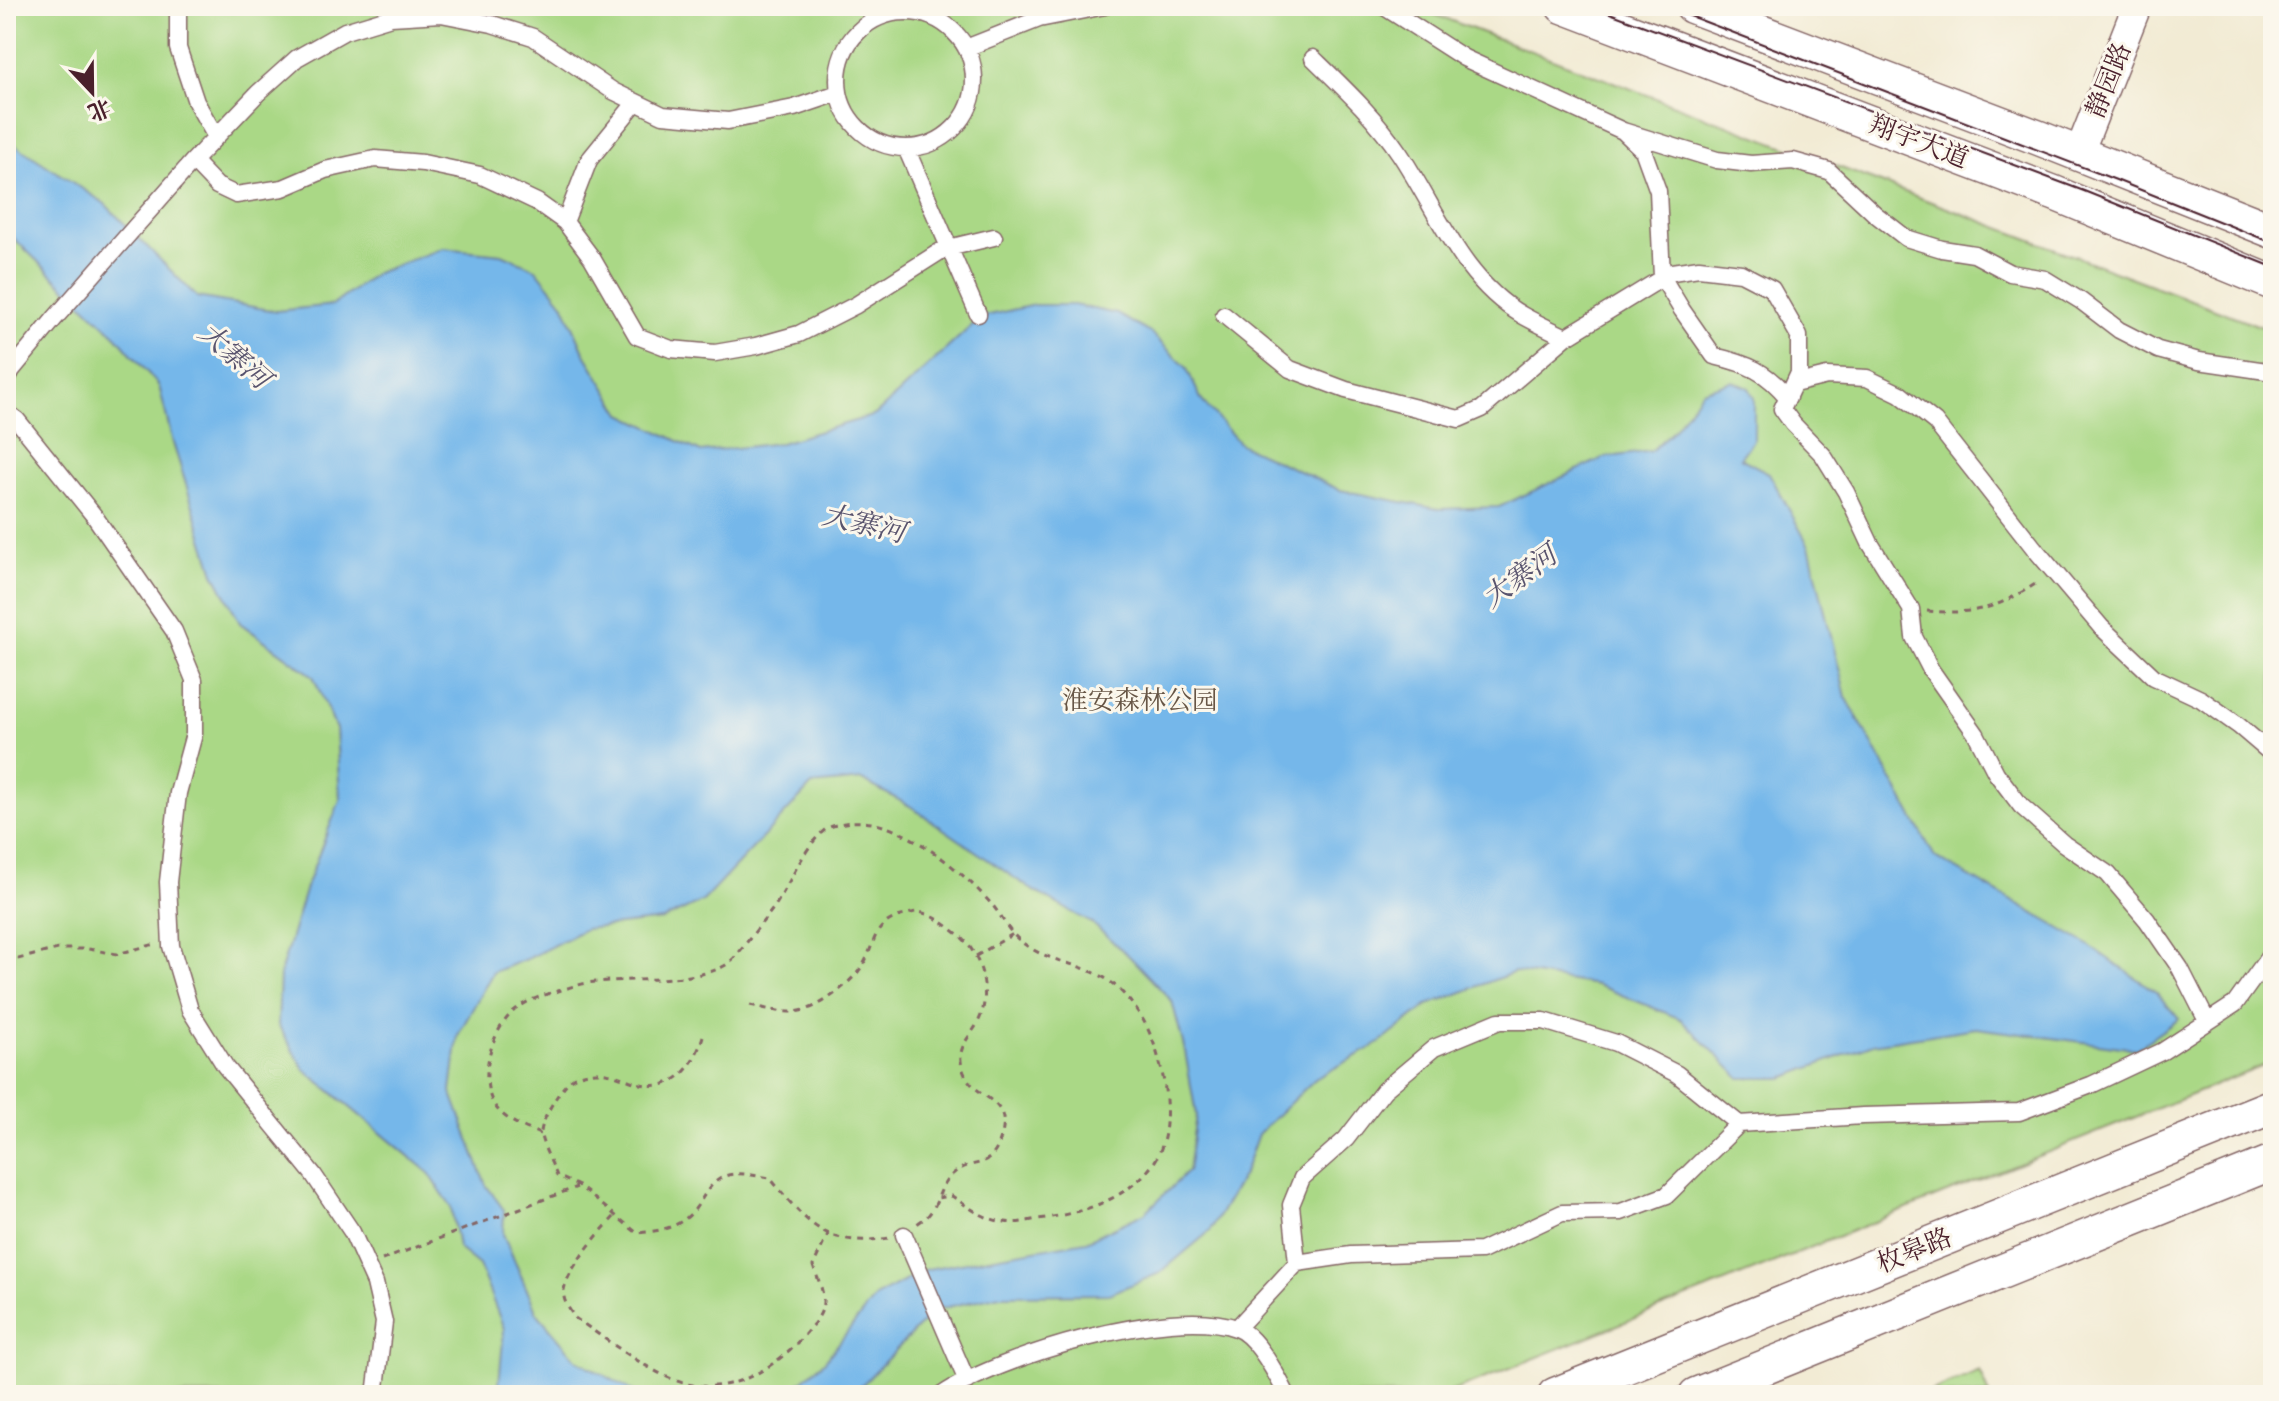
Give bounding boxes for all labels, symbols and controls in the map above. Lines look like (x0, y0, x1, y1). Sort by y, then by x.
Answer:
street label: 静园路 (2079, 38, 2137, 122)
north arrow (52, 52, 132, 132)
text: 北 (84, 93, 115, 127)
street label: 翔宇大道 (1865, 107, 1973, 175)
water label: 大寨河 (192, 315, 282, 399)
water label: 大寨河 (819, 497, 914, 550)
water label: 大寨河 (1475, 535, 1567, 614)
park label: 淮安森林公园 (1062, 684, 1218, 716)
street label: 枚皋路 (1872, 1221, 1956, 1279)

